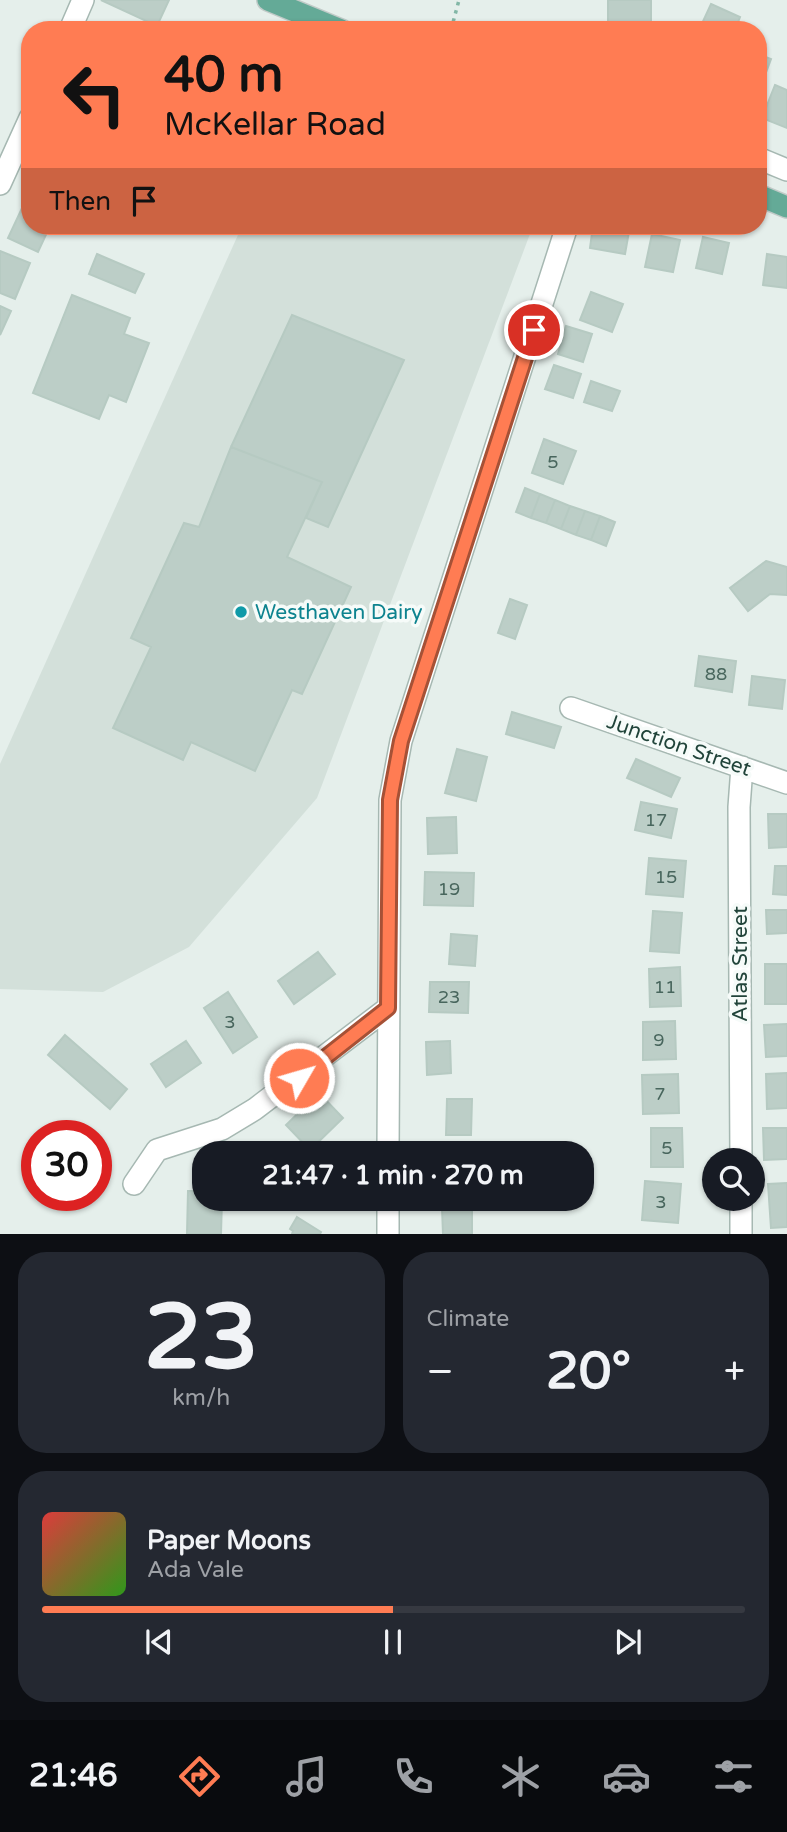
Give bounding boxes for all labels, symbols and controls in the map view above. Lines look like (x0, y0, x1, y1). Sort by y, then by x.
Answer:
text: 40 m (164, 46, 283, 105)
icon: left (49, 49, 140, 140)
text: McKellar Road (164, 106, 386, 144)
icon: arrive (125, 182, 163, 220)
text: Then (49, 186, 111, 217)
pin (504, 300, 564, 360)
icon: arrive (515, 311, 553, 349)
house number: 5 (547, 451, 559, 473)
place label: Westhaven Dairy (255, 600, 423, 625)
marker: Westhaven Dairy (233, 604, 249, 620)
house number: 88 (705, 663, 727, 685)
street label: Junction Street (603, 709, 754, 782)
house number: 17 (645, 809, 667, 831)
house number: 15 (655, 866, 677, 888)
house number: 19 (438, 878, 460, 900)
street label: Atlas Street (728, 906, 753, 1022)
house number: 11 (654, 976, 676, 998)
house number: 23 (438, 986, 460, 1008)
house number: 3 (224, 1011, 236, 1033)
house number: 9 (653, 1029, 665, 1051)
position arrow (262, 1041, 336, 1115)
house number: 7 (654, 1083, 666, 1105)
speed limit sign: 30 (21, 1120, 112, 1211)
house number: 5 (661, 1137, 673, 1159)
map controls (702, 1148, 765, 1211)
button: search (702, 1148, 765, 1211)
text: 21:47 · 1 min · 270 m (262, 1160, 524, 1191)
house number: 3 (655, 1191, 667, 1213)
text: 23 (144, 1283, 258, 1393)
text: Climate (427, 1305, 509, 1333)
text: 20° (546, 1340, 631, 1403)
text: − (427, 1349, 454, 1395)
text: + (724, 1349, 745, 1395)
text: km/h (172, 1384, 230, 1412)
text: Paper Moons (147, 1525, 311, 1556)
text: Ada Vale (147, 1556, 244, 1584)
icon: previous (140, 1623, 178, 1661)
icon: pause (374, 1623, 412, 1661)
icon: next (609, 1623, 647, 1661)
icon: directions (175, 1752, 224, 1801)
icon: music (282, 1752, 331, 1801)
icon: phone (389, 1752, 438, 1801)
icon: climate (496, 1752, 545, 1801)
icon: car (602, 1752, 651, 1801)
icon: filters (709, 1752, 758, 1801)
text: 21:46 (29, 1757, 118, 1795)

